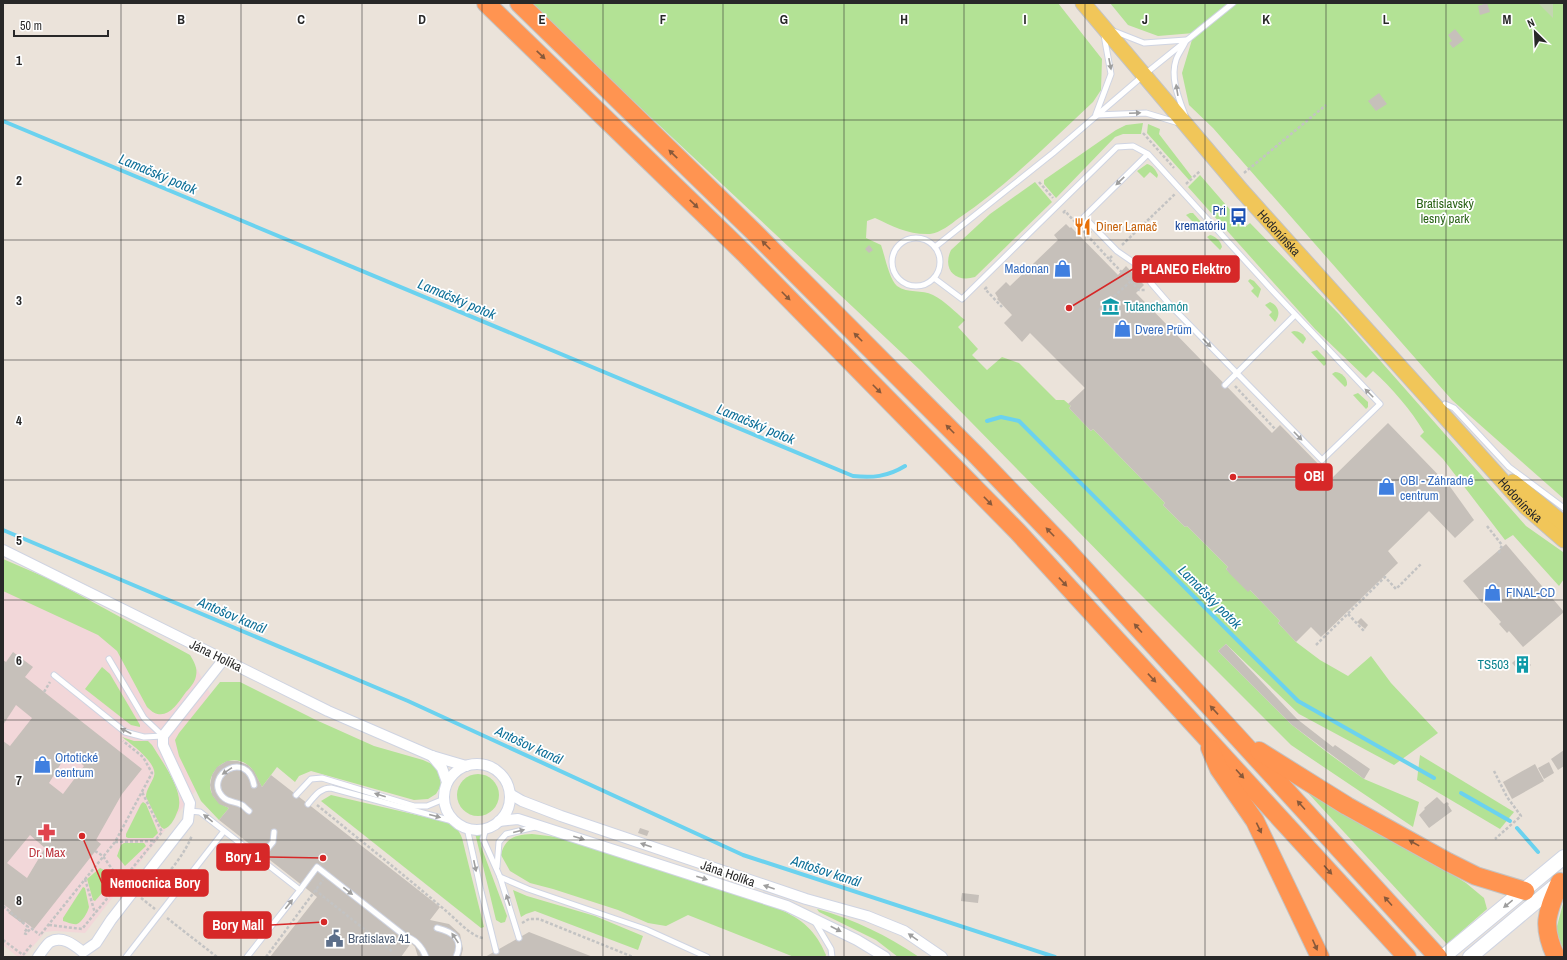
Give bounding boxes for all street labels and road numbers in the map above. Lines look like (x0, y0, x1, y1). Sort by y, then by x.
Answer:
street label: Hodonínska (1254, 206, 1304, 260)
street label: Hodonínska (1494, 474, 1546, 527)
street label: Jána Holíka (187, 635, 245, 675)
street label: Jána Holíka (698, 856, 757, 891)

